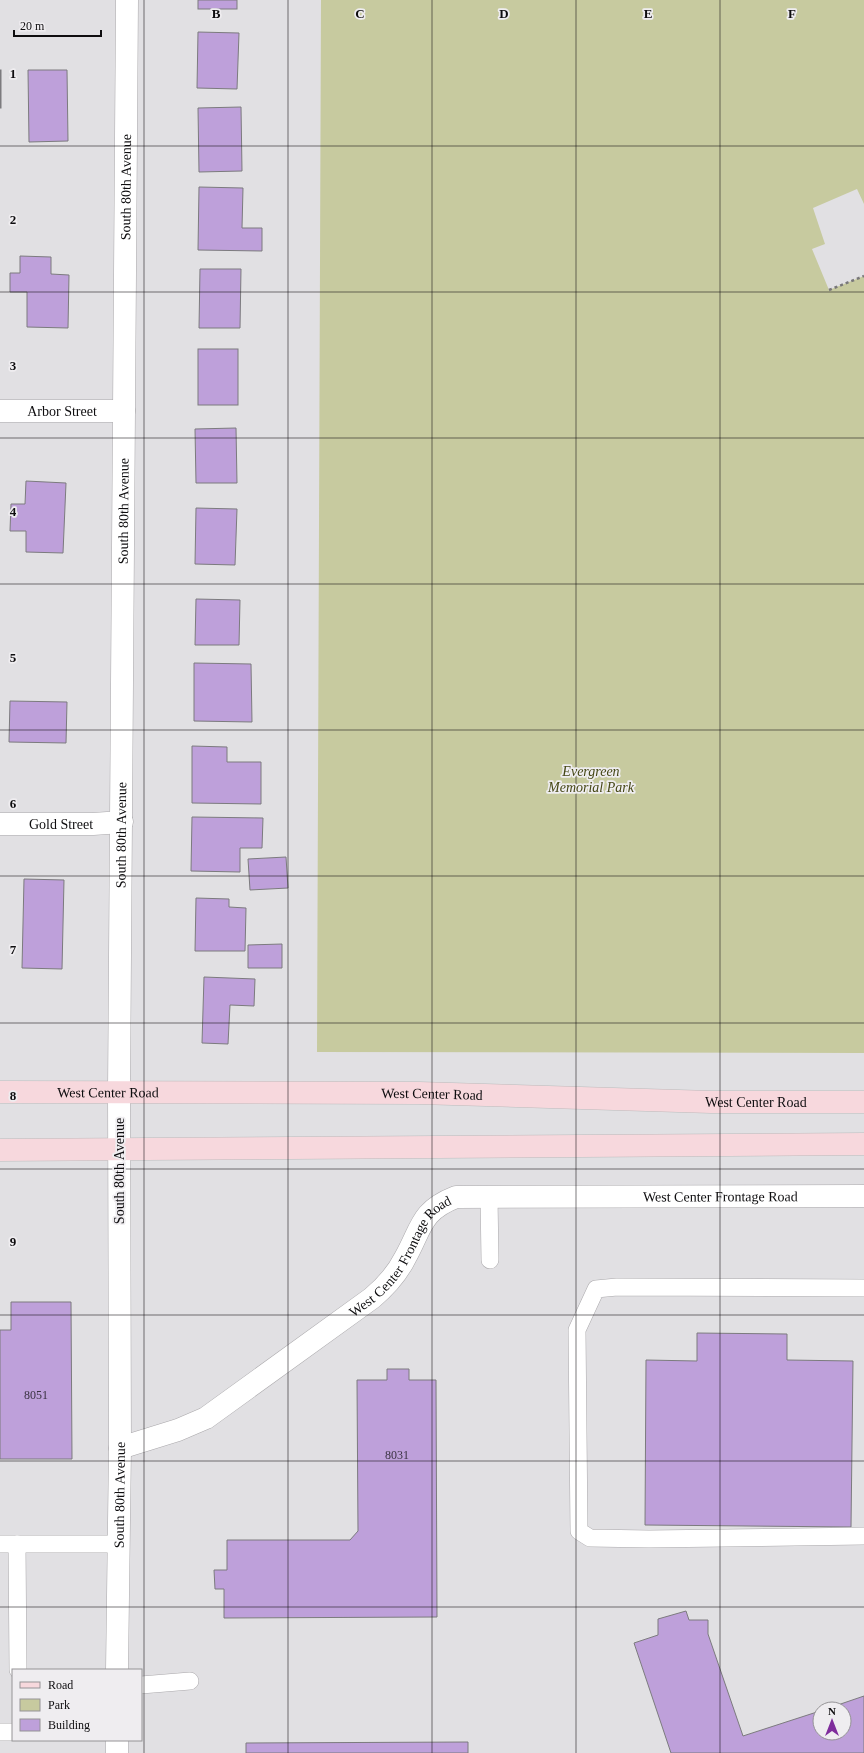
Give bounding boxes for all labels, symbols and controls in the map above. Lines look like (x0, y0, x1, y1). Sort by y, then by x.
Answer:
text: B (212, 6, 221, 21)
text: C (355, 6, 365, 21)
text: D (499, 6, 509, 21)
text: E (644, 6, 652, 21)
text: F (788, 6, 796, 21)
scale bar (14, 12, 101, 38)
text: 20 m (20, 19, 45, 33)
text: 1 (10, 66, 16, 81)
street label: South 80th Avenue (118, 134, 134, 240)
text: 2 (10, 212, 16, 227)
text: 3 (10, 358, 17, 373)
street label: Arbor Street (27, 404, 97, 419)
street label: South 80th Avenue (115, 458, 131, 564)
text: 4 (10, 504, 17, 519)
text: 5 (10, 650, 17, 665)
park label: Evergreen Memorial Park (547, 764, 635, 795)
street label: South 80th Avenue (113, 782, 129, 888)
text: 6 (10, 796, 17, 811)
street label: Gold Street (29, 817, 93, 832)
text: 7 (10, 942, 17, 957)
street label: West Center Road (57, 1085, 159, 1100)
street label: West Center Road (381, 1085, 483, 1102)
text: 8 (10, 1088, 17, 1103)
street label: West Center Road (705, 1095, 807, 1110)
street label: South 80th Avenue (112, 1118, 127, 1224)
street label: West Center Frontage Road (643, 1189, 798, 1204)
street label: West Center Frontage Road (346, 1193, 453, 1320)
text: 9 (10, 1234, 17, 1249)
house number: 8051 (24, 1388, 48, 1402)
street label: South 80th Avenue (111, 1442, 128, 1548)
house number: 8031 (385, 1448, 409, 1462)
legend (12, 1669, 142, 1741)
text: Road (48, 1678, 73, 1692)
text: Park (48, 1698, 70, 1712)
north arrow (812, 1701, 852, 1741)
text: N (828, 1705, 836, 1717)
text: Building (48, 1718, 90, 1732)

